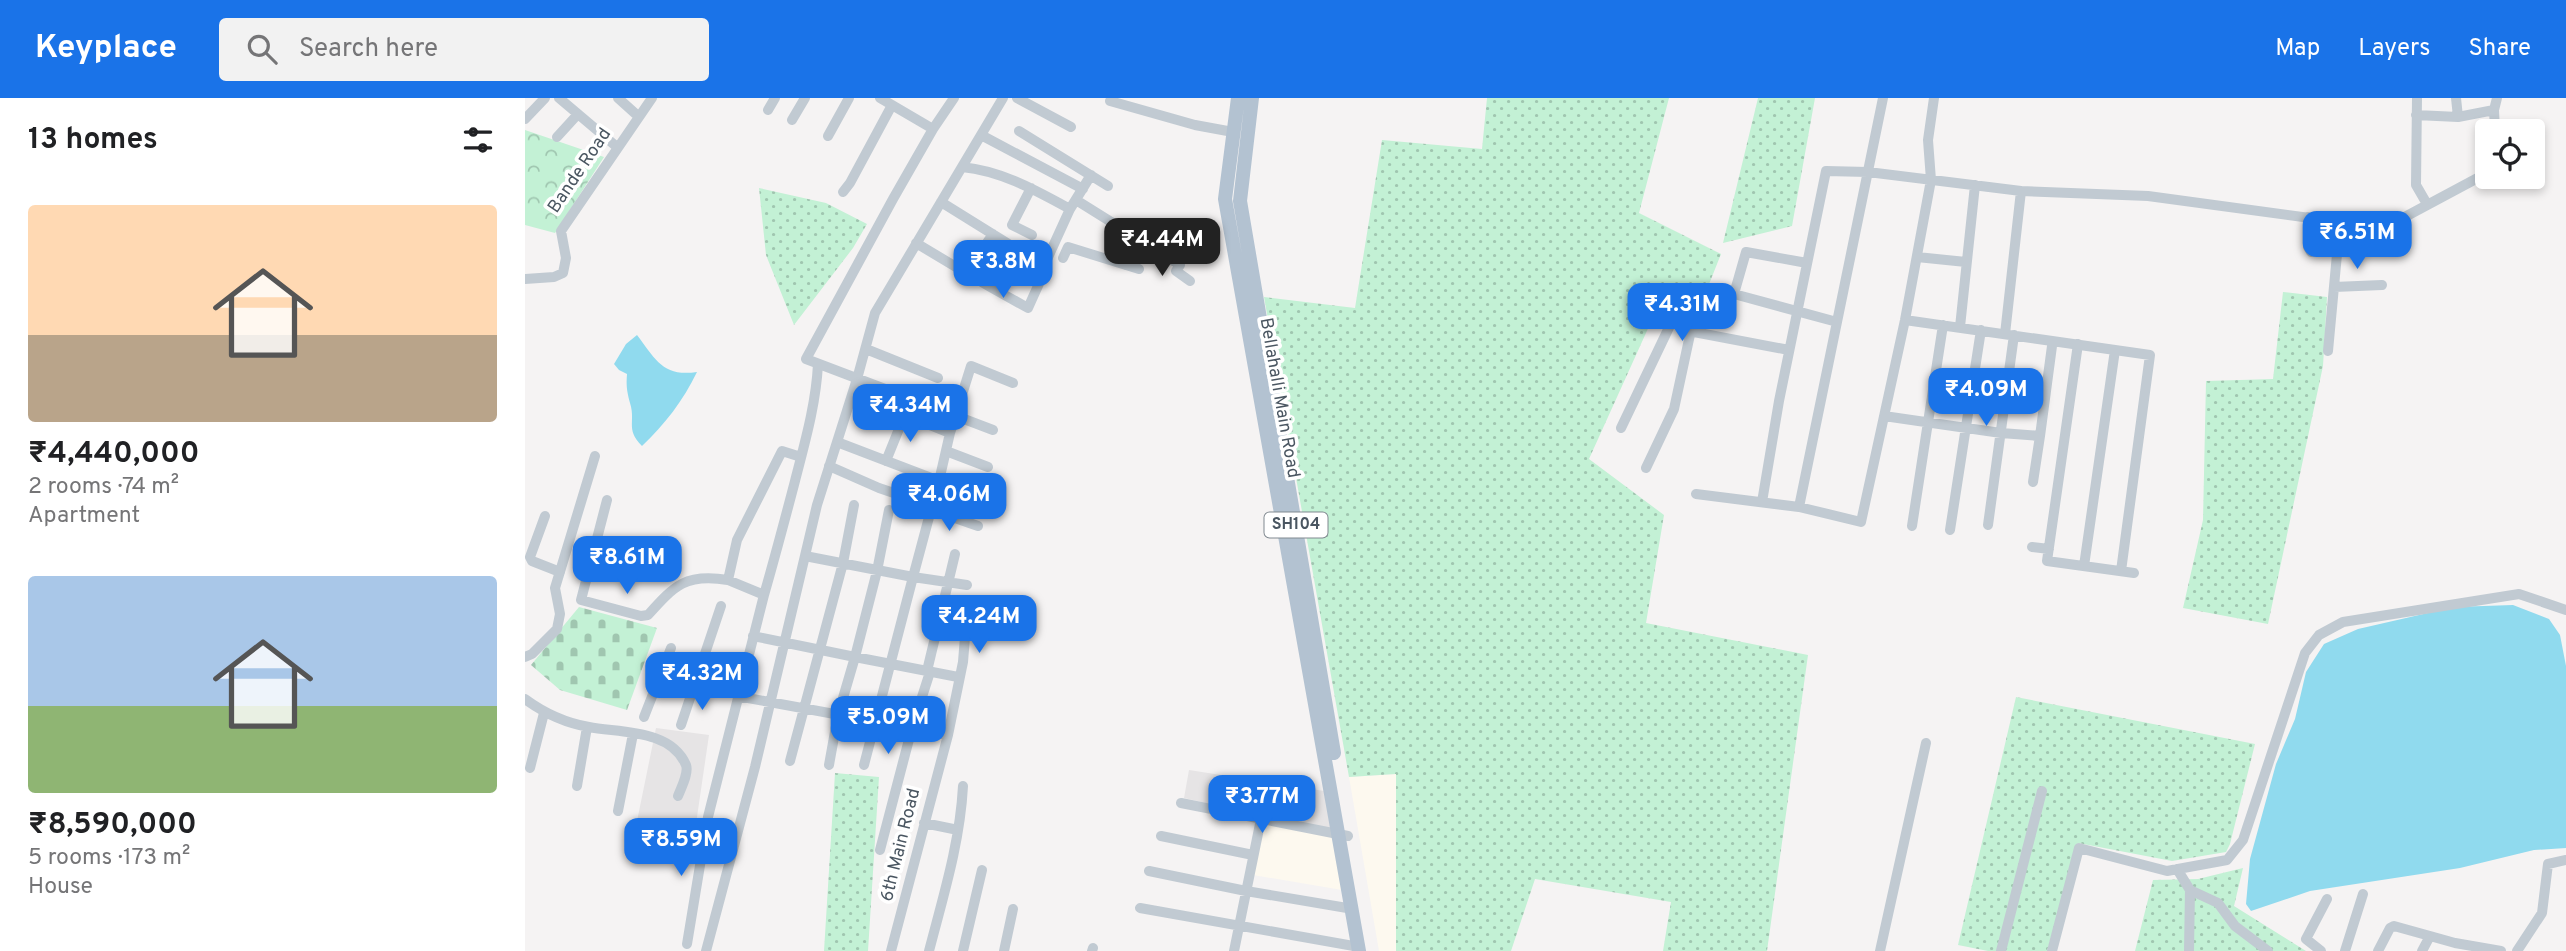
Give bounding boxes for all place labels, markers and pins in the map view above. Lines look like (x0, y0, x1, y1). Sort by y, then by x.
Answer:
pin: ₹6.51M (2300, 212, 2414, 271)
pin: ₹4.44M (1105, 218, 1219, 278)
pin: ₹3.8M (954, 240, 1052, 300)
pin: ₹4.31M (1625, 284, 1739, 343)
pin: ₹4.09M (1929, 368, 2043, 428)
pin: ₹4.34M (853, 384, 967, 444)
pin: ₹4.06M (892, 474, 1006, 533)
pin: ₹8.61M (570, 536, 684, 596)
pin: ₹4.24M (922, 596, 1036, 655)
pin: ₹4.32M (645, 652, 759, 712)
pin: ₹5.09M (831, 696, 945, 756)
pin: ₹3.77M (1205, 776, 1319, 835)
pin: ₹8.59M (624, 818, 738, 878)

